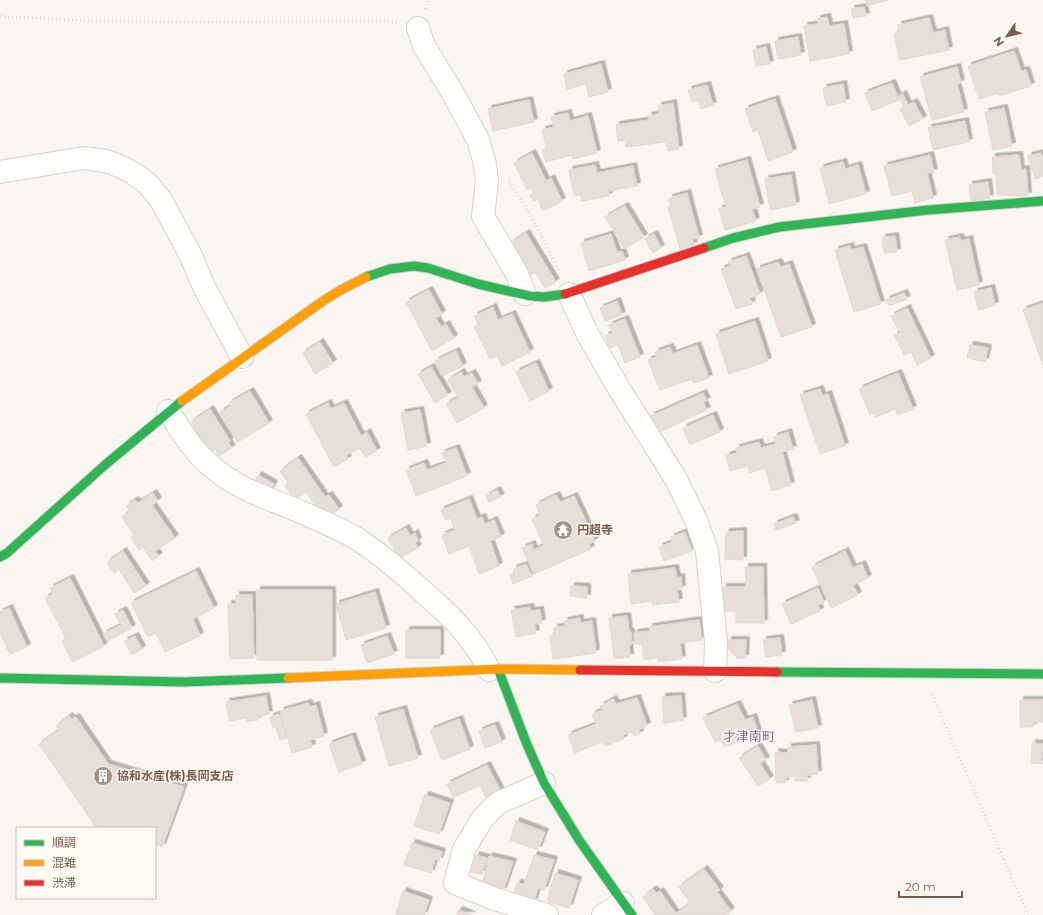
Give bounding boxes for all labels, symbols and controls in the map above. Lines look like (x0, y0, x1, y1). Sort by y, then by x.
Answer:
north arrow (987, 16, 1027, 56)
text: N (990, 34, 1007, 49)
temple icon: 円超寺 (552, 519, 574, 541)
place label: 円超寺 (577, 522, 613, 537)
district label: 才津南町 (723, 728, 775, 744)
building icon: 協和水産(株)長岡支店 (92, 765, 114, 787)
place label: 協和水産(株)長岡支店 (117, 768, 234, 783)
legend (16, 827, 156, 899)
text: 順調 (52, 835, 76, 850)
text: 混雑 (52, 855, 76, 870)
scale bar (899, 873, 962, 899)
text: 渋滞 (52, 875, 76, 890)
text: 20 m (905, 879, 936, 894)

